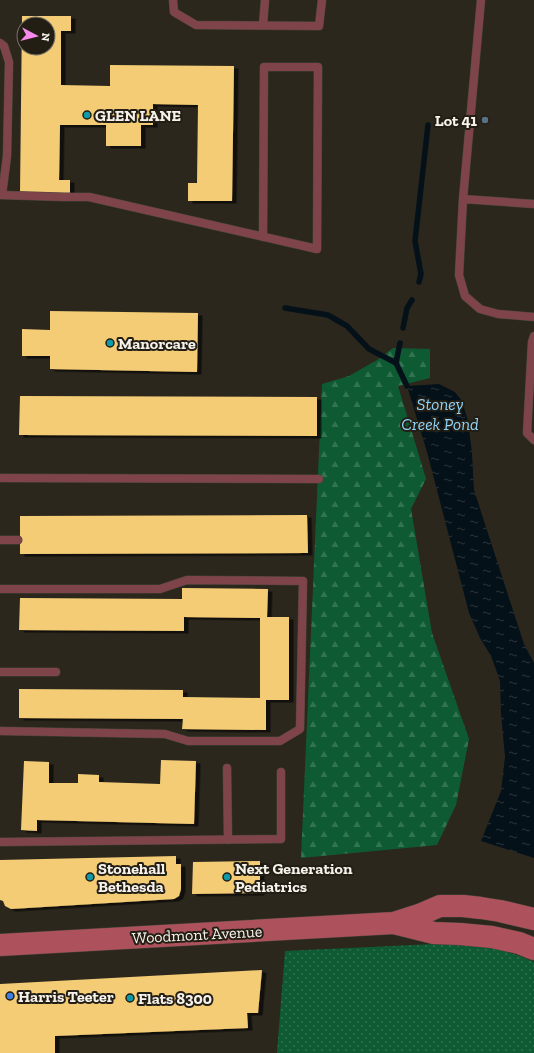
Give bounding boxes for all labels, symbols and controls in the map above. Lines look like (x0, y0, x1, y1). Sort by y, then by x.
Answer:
north arrow (16, 16, 56, 56)
text: N (38, 32, 52, 43)
place label: GLEN LANE (95, 106, 181, 125)
marker: GLEN LANE (82, 110, 92, 120)
place label: Lot 41 (435, 111, 478, 130)
marker: Lot 41 (480, 115, 490, 125)
place label: Manorcare (118, 334, 196, 353)
marker: Manorcare (105, 338, 115, 348)
water label: Stoney Creek Pond (401, 394, 479, 434)
place label: Stonehall Bethesda (98, 859, 166, 896)
place label: Next Generation Pediatrics (235, 859, 353, 896)
marker: Stonehall Bethesda (85, 872, 95, 882)
marker: Next Generation Pediatrics (222, 872, 232, 882)
street label: Woodmont Avenue (131, 922, 263, 947)
place label: Harris Teeter (18, 987, 114, 1006)
place label: Flats 8300 (138, 989, 212, 1008)
marker: Harris Teeter (5, 991, 15, 1001)
marker: Flats 8300 (125, 993, 135, 1003)

